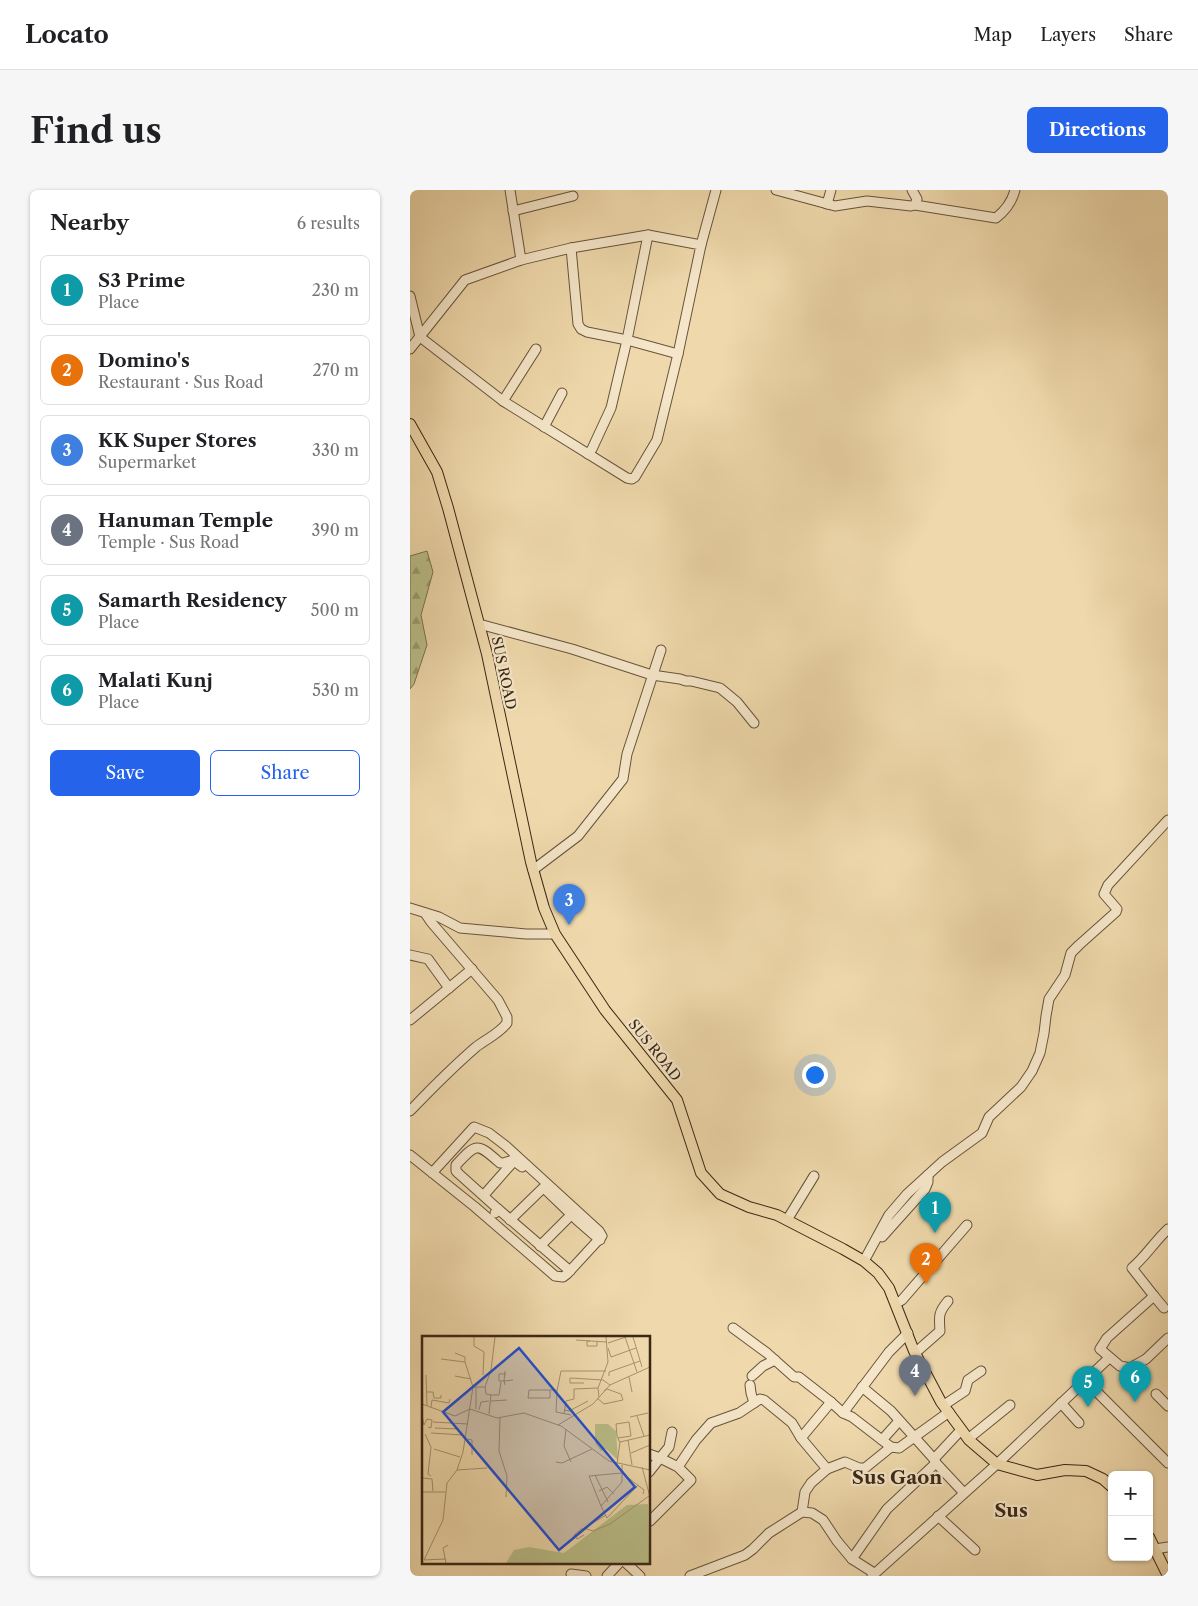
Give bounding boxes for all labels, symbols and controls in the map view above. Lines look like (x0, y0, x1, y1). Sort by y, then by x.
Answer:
text: Locato (25, 20, 109, 49)
text: Map (974, 24, 1012, 46)
text: Layers (1040, 24, 1096, 46)
text: Share (1124, 24, 1173, 46)
button: Directions (1027, 107, 1168, 153)
text: Find us (30, 109, 162, 152)
text: Nearby (50, 210, 129, 235)
text: 6 results (297, 213, 360, 233)
text: S3 Prime (98, 269, 185, 292)
text: 1 (63, 280, 71, 300)
text: 230 m (312, 280, 359, 300)
text: Place (98, 292, 139, 312)
text: Domino's (98, 349, 190, 372)
text: 2 (62, 360, 72, 380)
text: 270 m (313, 360, 359, 380)
text: Restaurant · Sus Road (98, 372, 263, 392)
text: KK Super Stores (98, 429, 256, 452)
text: 3 (62, 440, 72, 460)
text: 330 m (312, 440, 359, 460)
text: Supermarket (98, 452, 196, 472)
text: Hanuman Temple (98, 509, 273, 532)
text: 4 (62, 520, 72, 540)
text: 390 m (312, 520, 359, 540)
text: Temple · Sus Road (98, 532, 239, 552)
text: Samarth Residency (98, 589, 286, 612)
text: 5 (63, 600, 71, 620)
text: 500 m (311, 600, 359, 620)
text: Place (98, 612, 139, 632)
street label: SUS ROAD (487, 635, 521, 711)
text: Malati Kunj (98, 669, 213, 692)
text: 6 (62, 680, 72, 700)
text: 530 m (312, 680, 359, 700)
text: Place (98, 692, 139, 712)
button: Save (50, 750, 200, 796)
button: Share (210, 750, 360, 796)
pin: 3 (553, 884, 585, 925)
street label: SUS ROAD (625, 1015, 685, 1085)
your location (802, 1062, 828, 1088)
pin: 1 (919, 1192, 951, 1233)
pin: 2 (910, 1243, 942, 1284)
inset map (422, 1336, 650, 1564)
pin: 4 (899, 1355, 931, 1396)
pin: 6 (1119, 1361, 1151, 1402)
pin: 5 (1072, 1366, 1104, 1407)
district label: Sus Gaon (852, 1466, 942, 1489)
map controls (1108, 1471, 1153, 1561)
button: + (1108, 1471, 1153, 1516)
district label: Sus (994, 1499, 1028, 1522)
button: − (1108, 1516, 1153, 1561)

